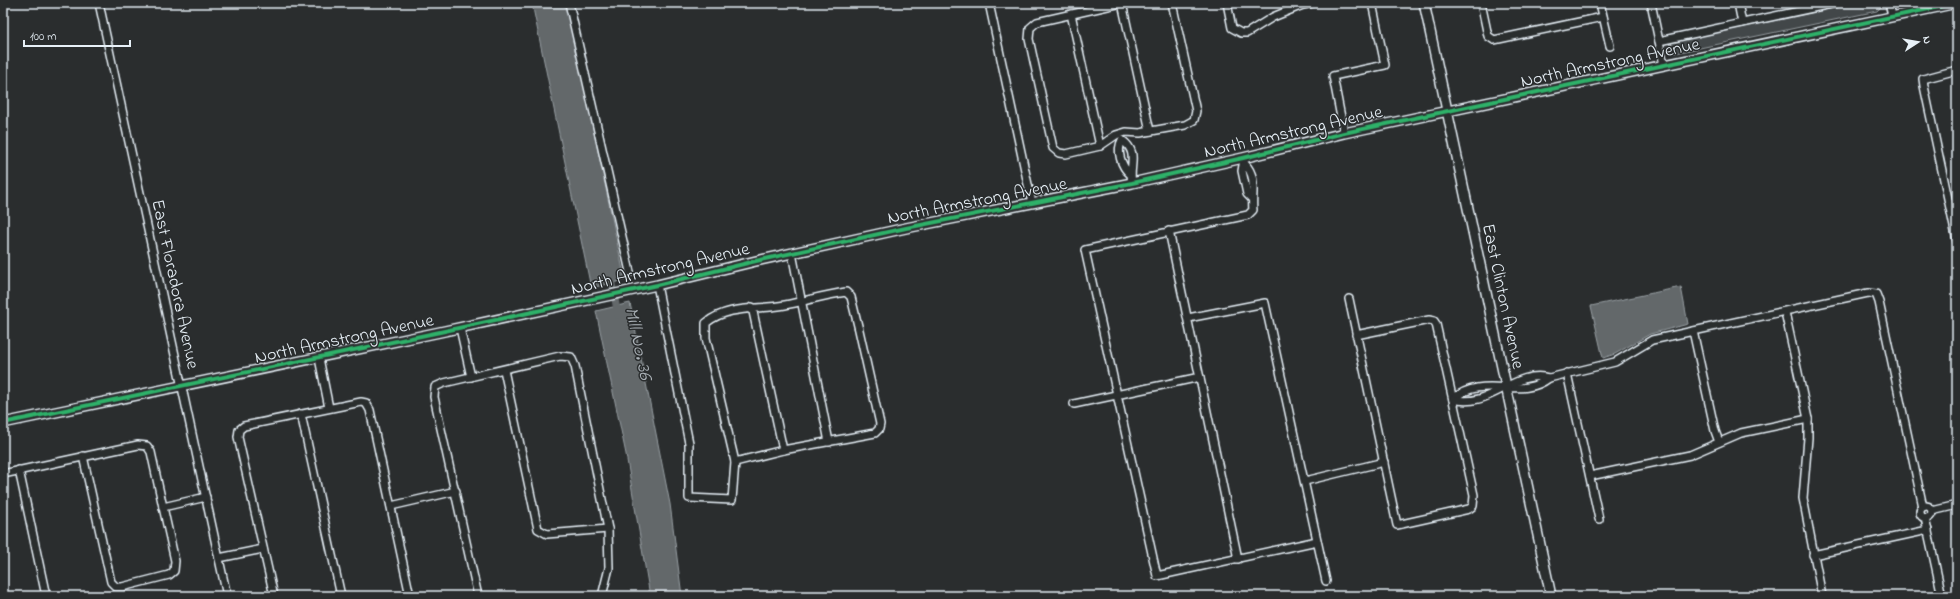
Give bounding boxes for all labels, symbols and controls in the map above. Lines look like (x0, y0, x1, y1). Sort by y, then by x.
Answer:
scale bar (24, 22, 130, 48)
north arrow (1898, 22, 1938, 62)
text: 100 m (30, 28, 57, 46)
street label: North Armstrong Avenue (1519, 32, 1703, 97)
text: N (1918, 35, 1935, 45)
street label: North Armstrong Avenue (1202, 100, 1386, 167)
street label: North Armstrong Avenue (885, 172, 1070, 233)
street label: East Floradora Avenue (143, 197, 205, 373)
street label: East Clinton Avenue (1474, 221, 1530, 372)
street label: North Armstrong Avenue (569, 237, 753, 304)
water label: Mill No. 36 (617, 305, 659, 385)
street label: North Armstrong Avenue (253, 308, 437, 373)

